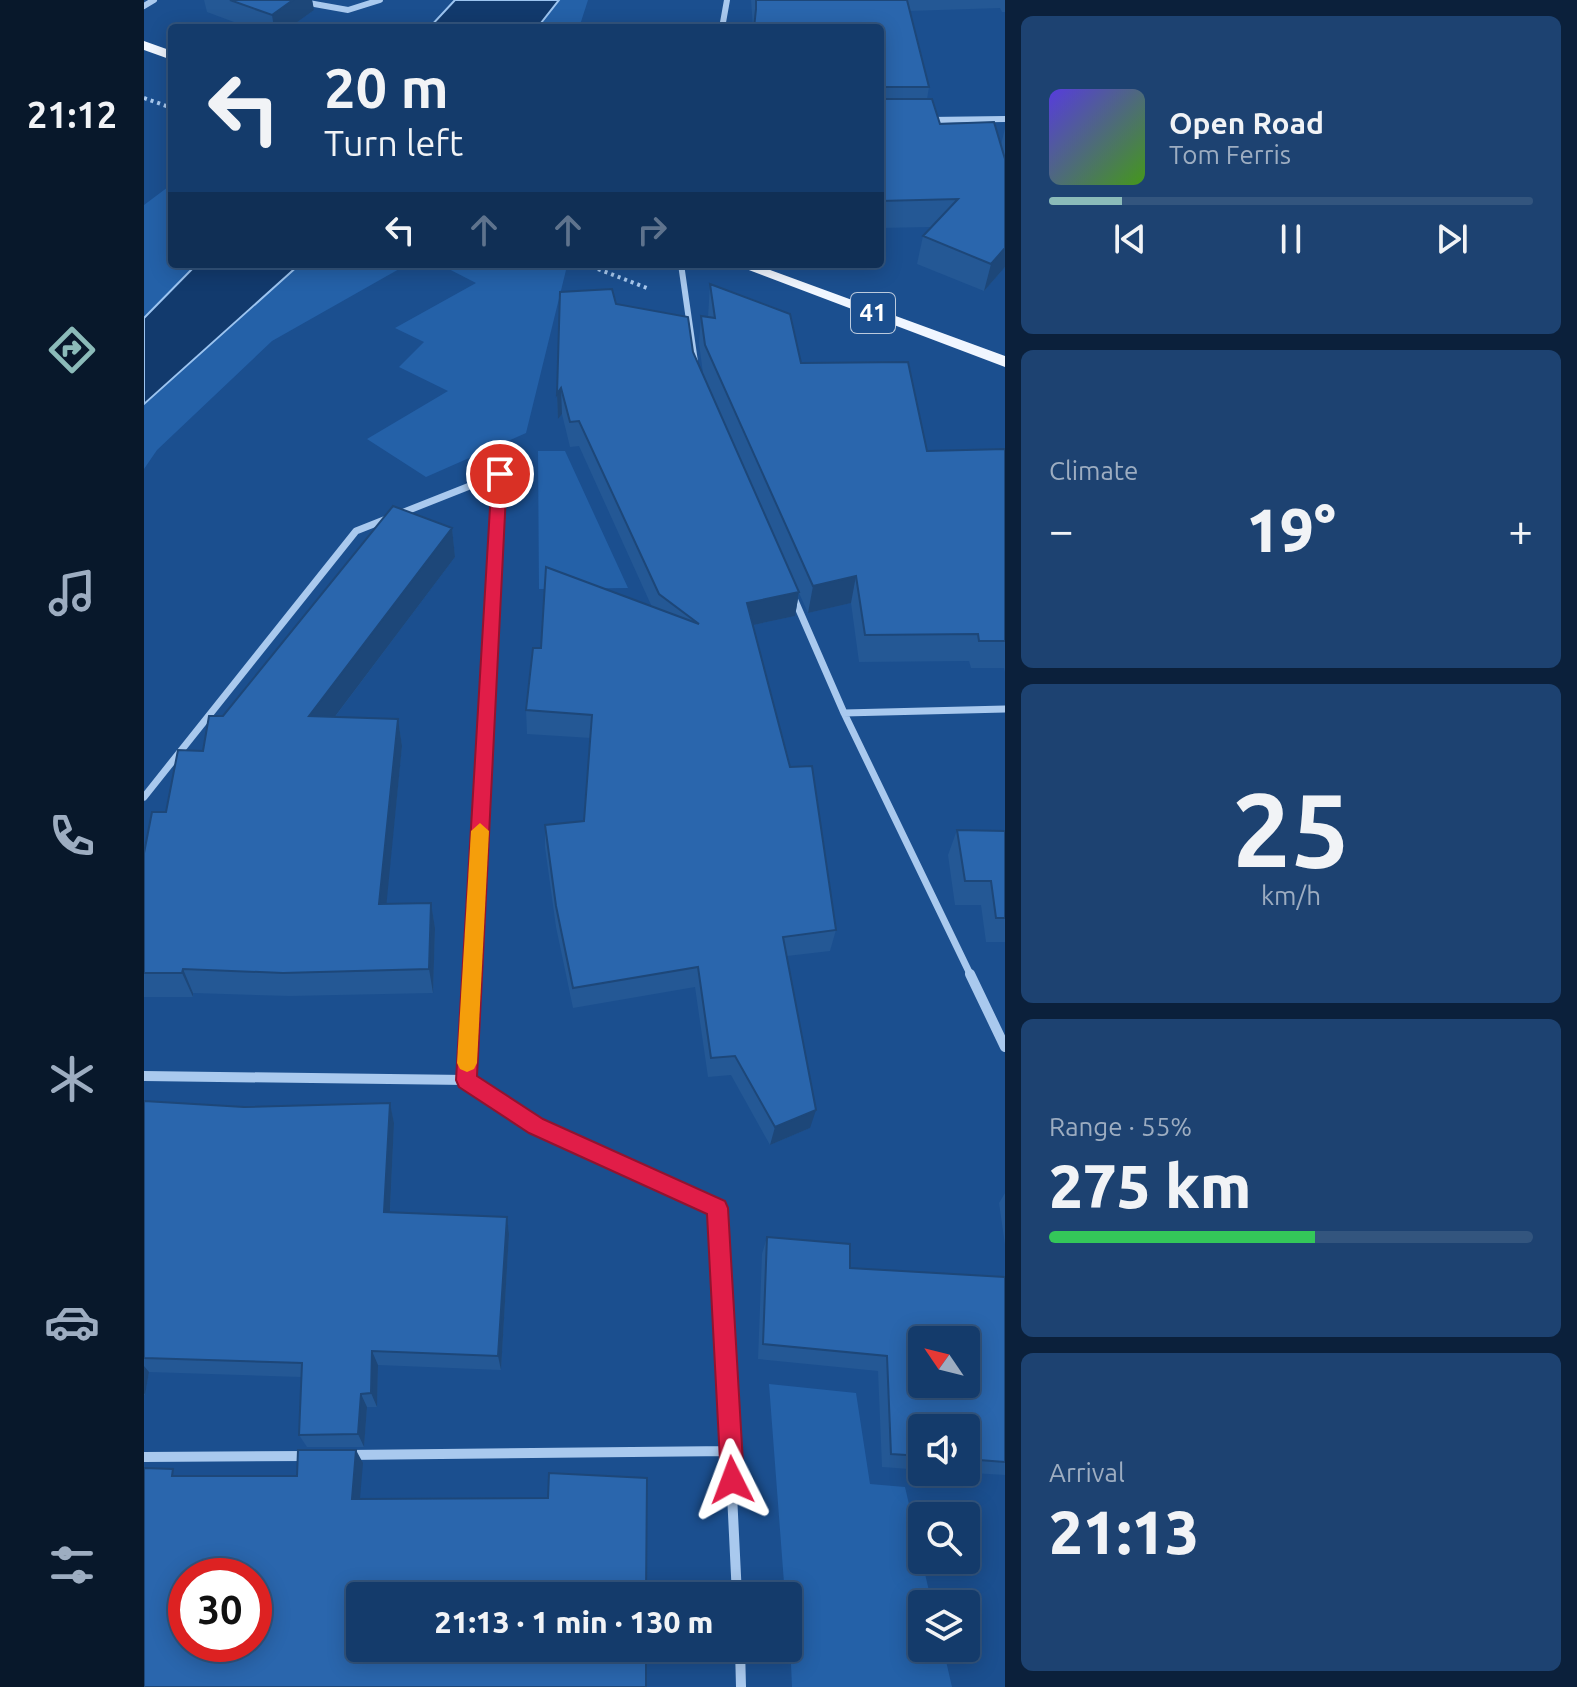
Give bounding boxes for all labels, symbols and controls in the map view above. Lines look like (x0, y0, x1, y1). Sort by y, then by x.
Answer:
icon: left (192, 56, 296, 160)
text: 20 m (324, 56, 449, 119)
text: 21:12 (27, 94, 117, 135)
text: Open Road (1169, 106, 1324, 140)
text: Turn left (324, 122, 463, 163)
text: Tom Ferris (1169, 140, 1291, 169)
icon: left (378, 208, 422, 252)
icon: ahead (462, 208, 506, 252)
icon: ahead (546, 208, 590, 252)
icon: right (630, 208, 674, 252)
icon: previous (1108, 217, 1152, 261)
icon: pause (1269, 217, 1313, 261)
icon: next (1430, 217, 1474, 261)
road number: 41 (851, 293, 895, 333)
icon: directions (44, 322, 100, 378)
pin (466, 440, 534, 508)
icon: arrive (478, 452, 522, 496)
text: Climate (1049, 456, 1138, 485)
text: 19° (1246, 496, 1336, 563)
text: − (1049, 505, 1074, 554)
text: + (1508, 505, 1533, 554)
icon: music (44, 565, 100, 621)
text: 25 (1232, 770, 1350, 887)
icon: phone (44, 808, 100, 864)
text: km/h (1261, 881, 1321, 910)
icon: climate (44, 1051, 100, 1107)
text: Range · 55% (1049, 1112, 1192, 1141)
text: 275 km (1049, 1152, 1251, 1219)
icon: car (44, 1294, 100, 1350)
north arrow (908, 1326, 980, 1398)
map controls (908, 1326, 980, 1662)
button: sound (908, 1414, 980, 1486)
position arrow (690, 1438, 774, 1522)
text: Arrival (1049, 1458, 1125, 1487)
text: 21:13 (1049, 1498, 1199, 1565)
button: search (908, 1502, 980, 1574)
icon: filters (44, 1537, 100, 1593)
speed limit sign: 30 (168, 1558, 272, 1662)
button: layers (908, 1590, 980, 1662)
text: 21:13 · 1 min · 130 m (435, 1605, 713, 1639)

